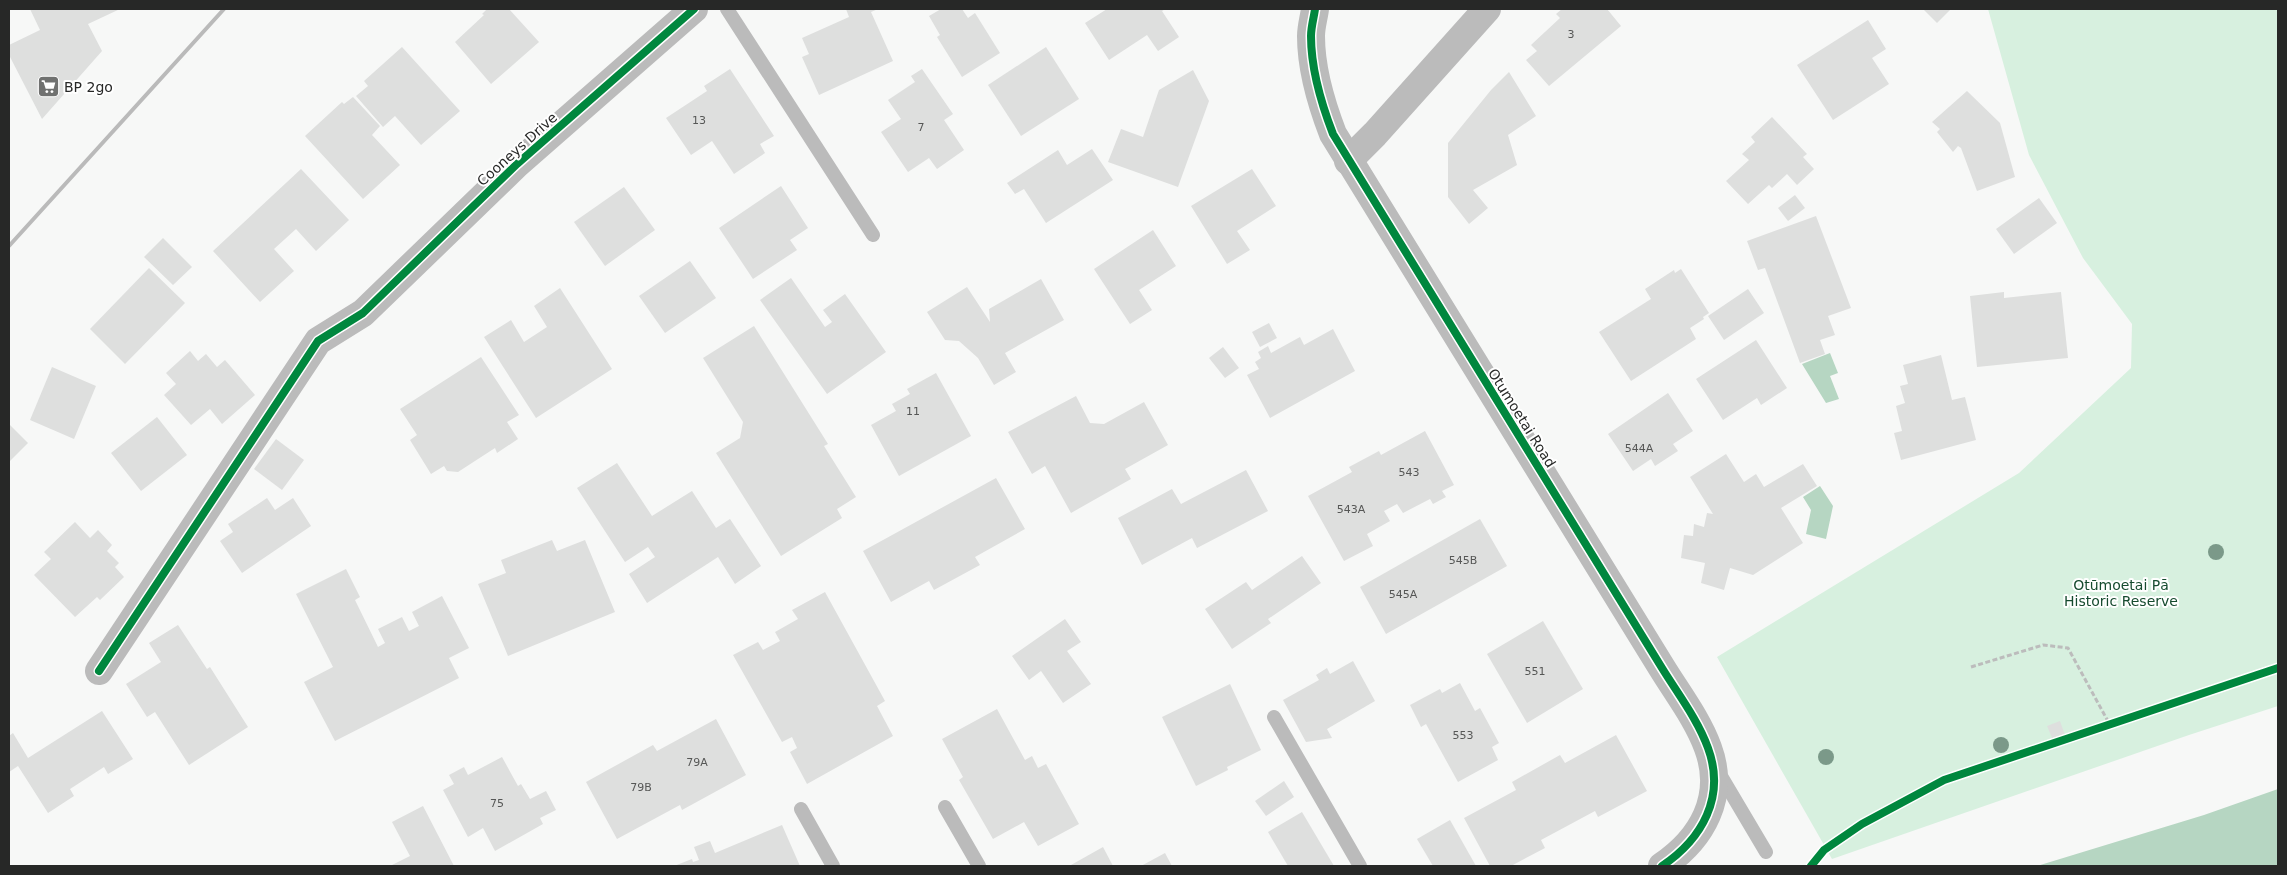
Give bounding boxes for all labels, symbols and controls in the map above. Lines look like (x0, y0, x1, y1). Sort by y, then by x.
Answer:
house number: 3 (1568, 28, 1575, 41)
supermarket icon: BP 2go (36, 75, 60, 99)
place label: BP 2go (64, 79, 113, 95)
street label: Cooneys Drive (474, 109, 560, 189)
house number: 13 (692, 114, 706, 127)
house number: 7 (918, 121, 925, 134)
street label: Otumoetai Road (1485, 366, 1559, 470)
house number: 11 (906, 405, 920, 418)
house number: 544A (1625, 442, 1654, 455)
house number: 543 (1399, 466, 1420, 479)
house number: 543A (1337, 503, 1366, 516)
house number: 545B (1449, 554, 1477, 567)
park label: Otūmoetai Pā Historic Reserve (2064, 577, 2178, 609)
house number: 545A (1389, 588, 1418, 601)
house number: 551 (1525, 665, 1546, 678)
house number: 553 (1453, 729, 1474, 742)
house number: 79A (686, 756, 708, 769)
house number: 79B (630, 781, 652, 794)
house number: 75 (490, 797, 504, 810)

